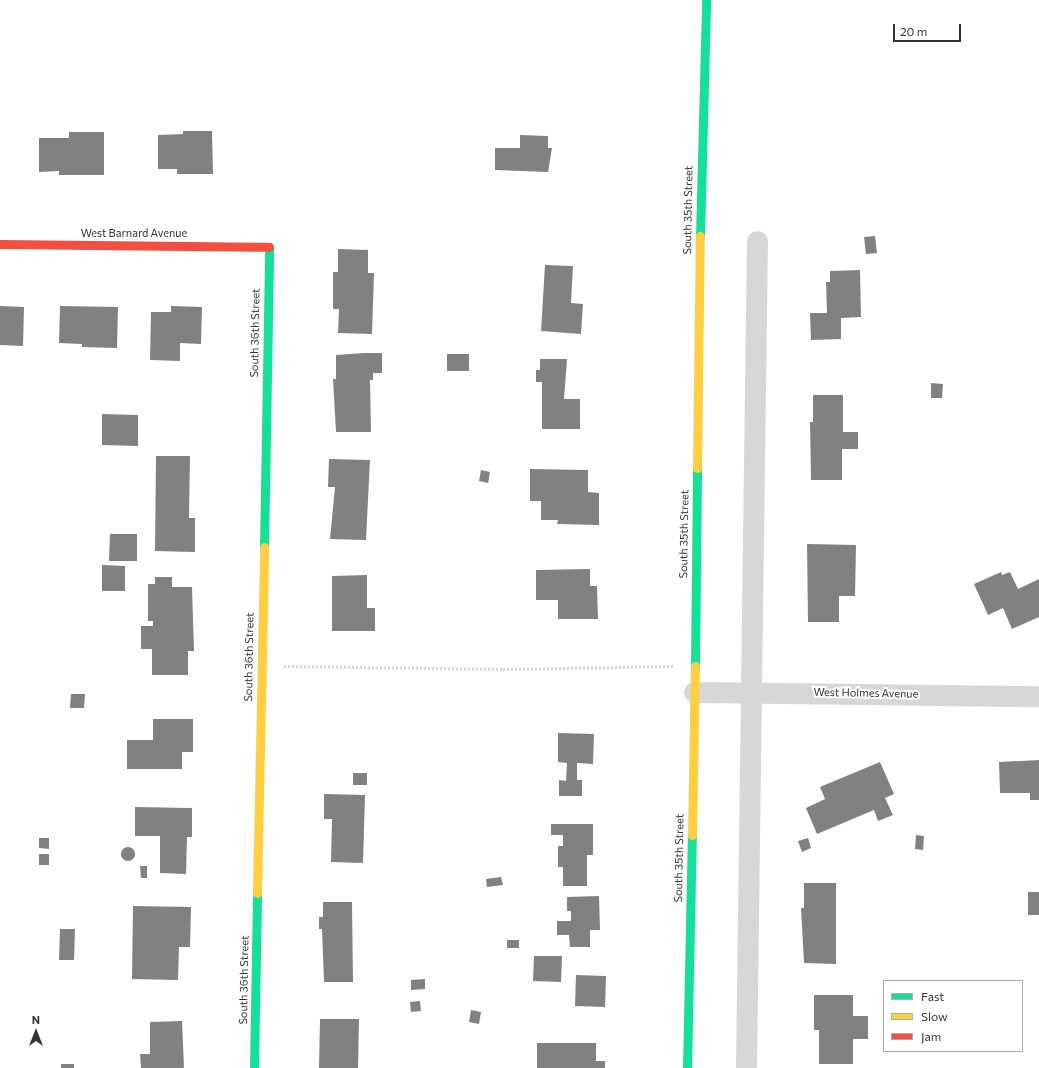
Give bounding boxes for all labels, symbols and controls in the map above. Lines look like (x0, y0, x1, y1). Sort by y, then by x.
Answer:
scale bar (895, 16, 963, 42)
text: 20 m (900, 24, 927, 38)
street label: South 35th Street (681, 166, 695, 254)
street label: West Barnard Avenue (81, 226, 187, 240)
street label: South 36th Street (248, 288, 262, 378)
street label: South 35th Street (677, 490, 691, 578)
street label: South 36th Street (242, 612, 256, 702)
street label: West Holmes Avenue (814, 685, 918, 701)
street label: South 35th Street (672, 814, 686, 902)
street label: South 36th Street (237, 935, 251, 1025)
legend (883, 980, 1023, 1052)
text: Fast (921, 989, 944, 1003)
text: Slow (921, 1009, 948, 1023)
north arrow (16, 1012, 56, 1052)
text: N (32, 1013, 40, 1026)
text: Jam (921, 1029, 941, 1043)

